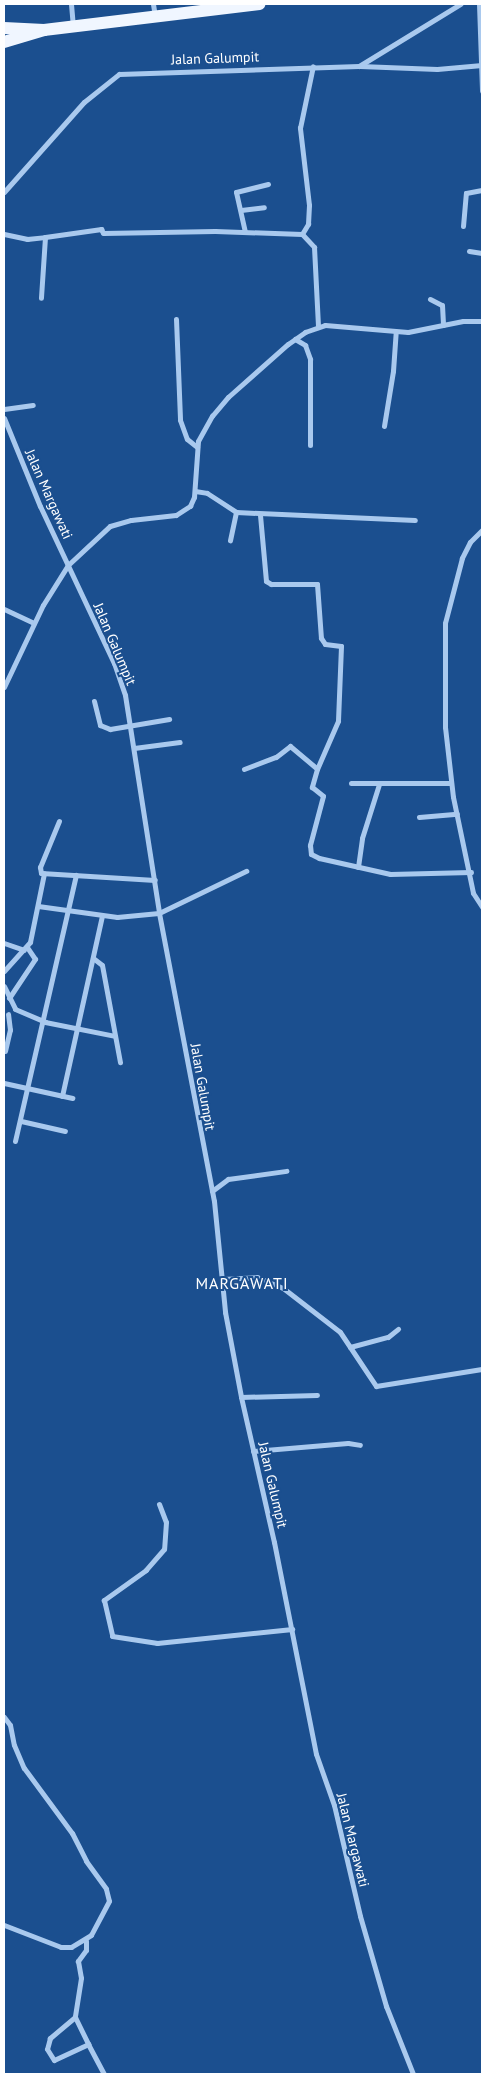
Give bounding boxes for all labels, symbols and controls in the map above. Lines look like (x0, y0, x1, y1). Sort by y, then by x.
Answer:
street label: Jalan Galumpit (171, 48, 259, 68)
street label: Jalan Margawati (22, 447, 76, 541)
street label: Jalan Galumpit (90, 600, 140, 688)
street label: Jalan Galumpit (187, 1042, 219, 1132)
district label: MARGAWATI (194, 1273, 290, 1293)
street label: Jalan Galumpit (255, 1440, 291, 1530)
street label: Jalan Margawati (333, 1791, 373, 1889)

